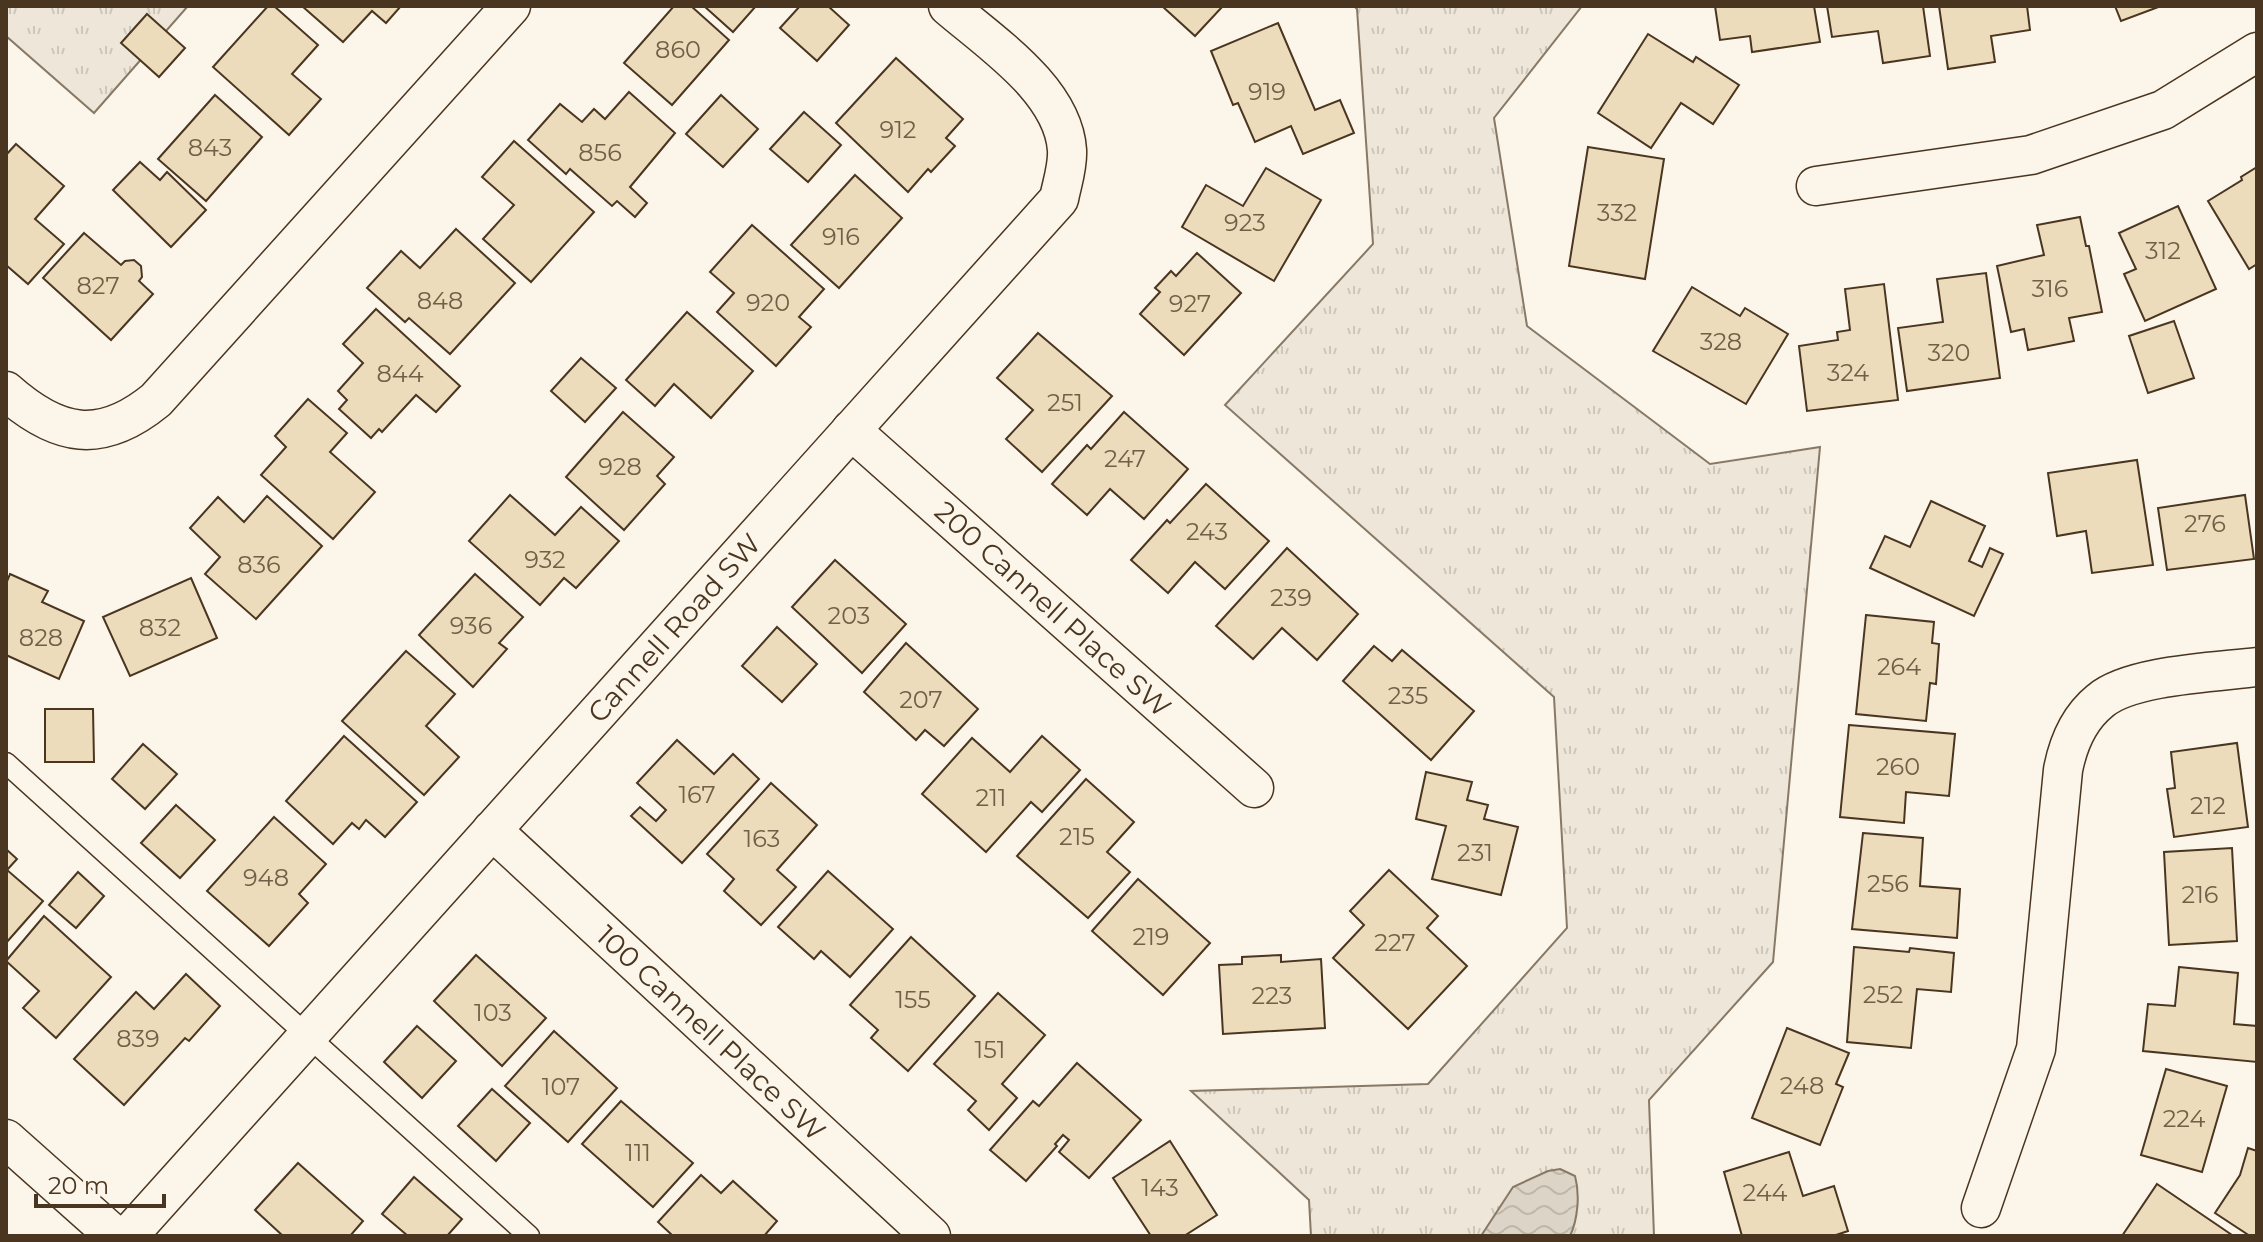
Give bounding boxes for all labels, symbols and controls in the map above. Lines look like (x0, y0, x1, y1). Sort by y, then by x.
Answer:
house number: 860 (655, 35, 701, 64)
house number: 919 (1248, 77, 1286, 106)
house number: 912 (880, 115, 916, 144)
house number: 843 (188, 133, 232, 162)
house number: 856 (578, 138, 622, 167)
house number: 332 (1597, 198, 1637, 227)
house number: 923 (1224, 208, 1266, 237)
house number: 916 (822, 222, 860, 251)
house number: 312 (2145, 236, 2181, 265)
house number: 827 (76, 271, 120, 300)
house number: 316 (2032, 274, 2068, 303)
house number: 848 (417, 286, 463, 315)
house number: 920 (746, 288, 790, 317)
house number: 927 (1169, 289, 1211, 318)
house number: 328 (1700, 327, 1742, 356)
house number: 320 (1928, 338, 1970, 367)
house number: 324 (1827, 358, 1869, 387)
house number: 844 (376, 359, 424, 388)
house number: 251 (1047, 388, 1083, 417)
house number: 247 (1104, 444, 1146, 473)
house number: 928 (598, 452, 642, 481)
street label: 200 Cannell Place SW (928, 494, 1178, 724)
house number: 276 (2184, 509, 2226, 538)
house number: 243 (1186, 517, 1228, 546)
street label: Cannell Road SW (580, 527, 768, 729)
house number: 932 (524, 545, 566, 574)
house number: 836 (237, 550, 281, 579)
house number: 239 (1270, 583, 1312, 612)
house number: 203 (828, 601, 870, 630)
house number: 936 (450, 611, 492, 640)
house number: 832 (139, 613, 181, 642)
house number: 828 (19, 623, 63, 652)
house number: 264 (1877, 652, 1921, 681)
house number: 235 (1388, 681, 1428, 710)
house number: 207 (899, 685, 943, 714)
house number: 260 (1876, 752, 1920, 781)
house number: 167 (678, 780, 716, 809)
house number: 211 (976, 783, 1006, 812)
house number: 212 (2190, 791, 2226, 820)
house number: 215 (1059, 822, 1095, 851)
house number: 163 (744, 824, 780, 853)
house number: 231 (1457, 838, 1493, 867)
house number: 948 (243, 863, 289, 892)
house number: 256 (1867, 869, 1909, 898)
house number: 216 (2182, 880, 2218, 909)
street label: 100 Cannell Place SW (590, 918, 832, 1148)
house number: 219 (1133, 922, 1169, 951)
house number: 227 (1374, 928, 1416, 957)
house number: 252 (1863, 980, 1903, 1009)
house number: 223 (1252, 981, 1292, 1010)
house number: 155 (895, 985, 931, 1014)
house number: 103 (474, 998, 512, 1027)
house number: 839 (116, 1024, 160, 1053)
house number: 151 (975, 1035, 1005, 1064)
house number: 248 (1780, 1071, 1824, 1100)
house number: 107 (542, 1072, 580, 1101)
house number: 224 (2163, 1104, 2205, 1133)
house number: 111 (625, 1138, 651, 1167)
scale bar (36, 1158, 164, 1208)
text: 20 m (48, 1171, 109, 1200)
house number: 143 (1141, 1173, 1179, 1202)
house number: 244 (1743, 1178, 1788, 1207)

